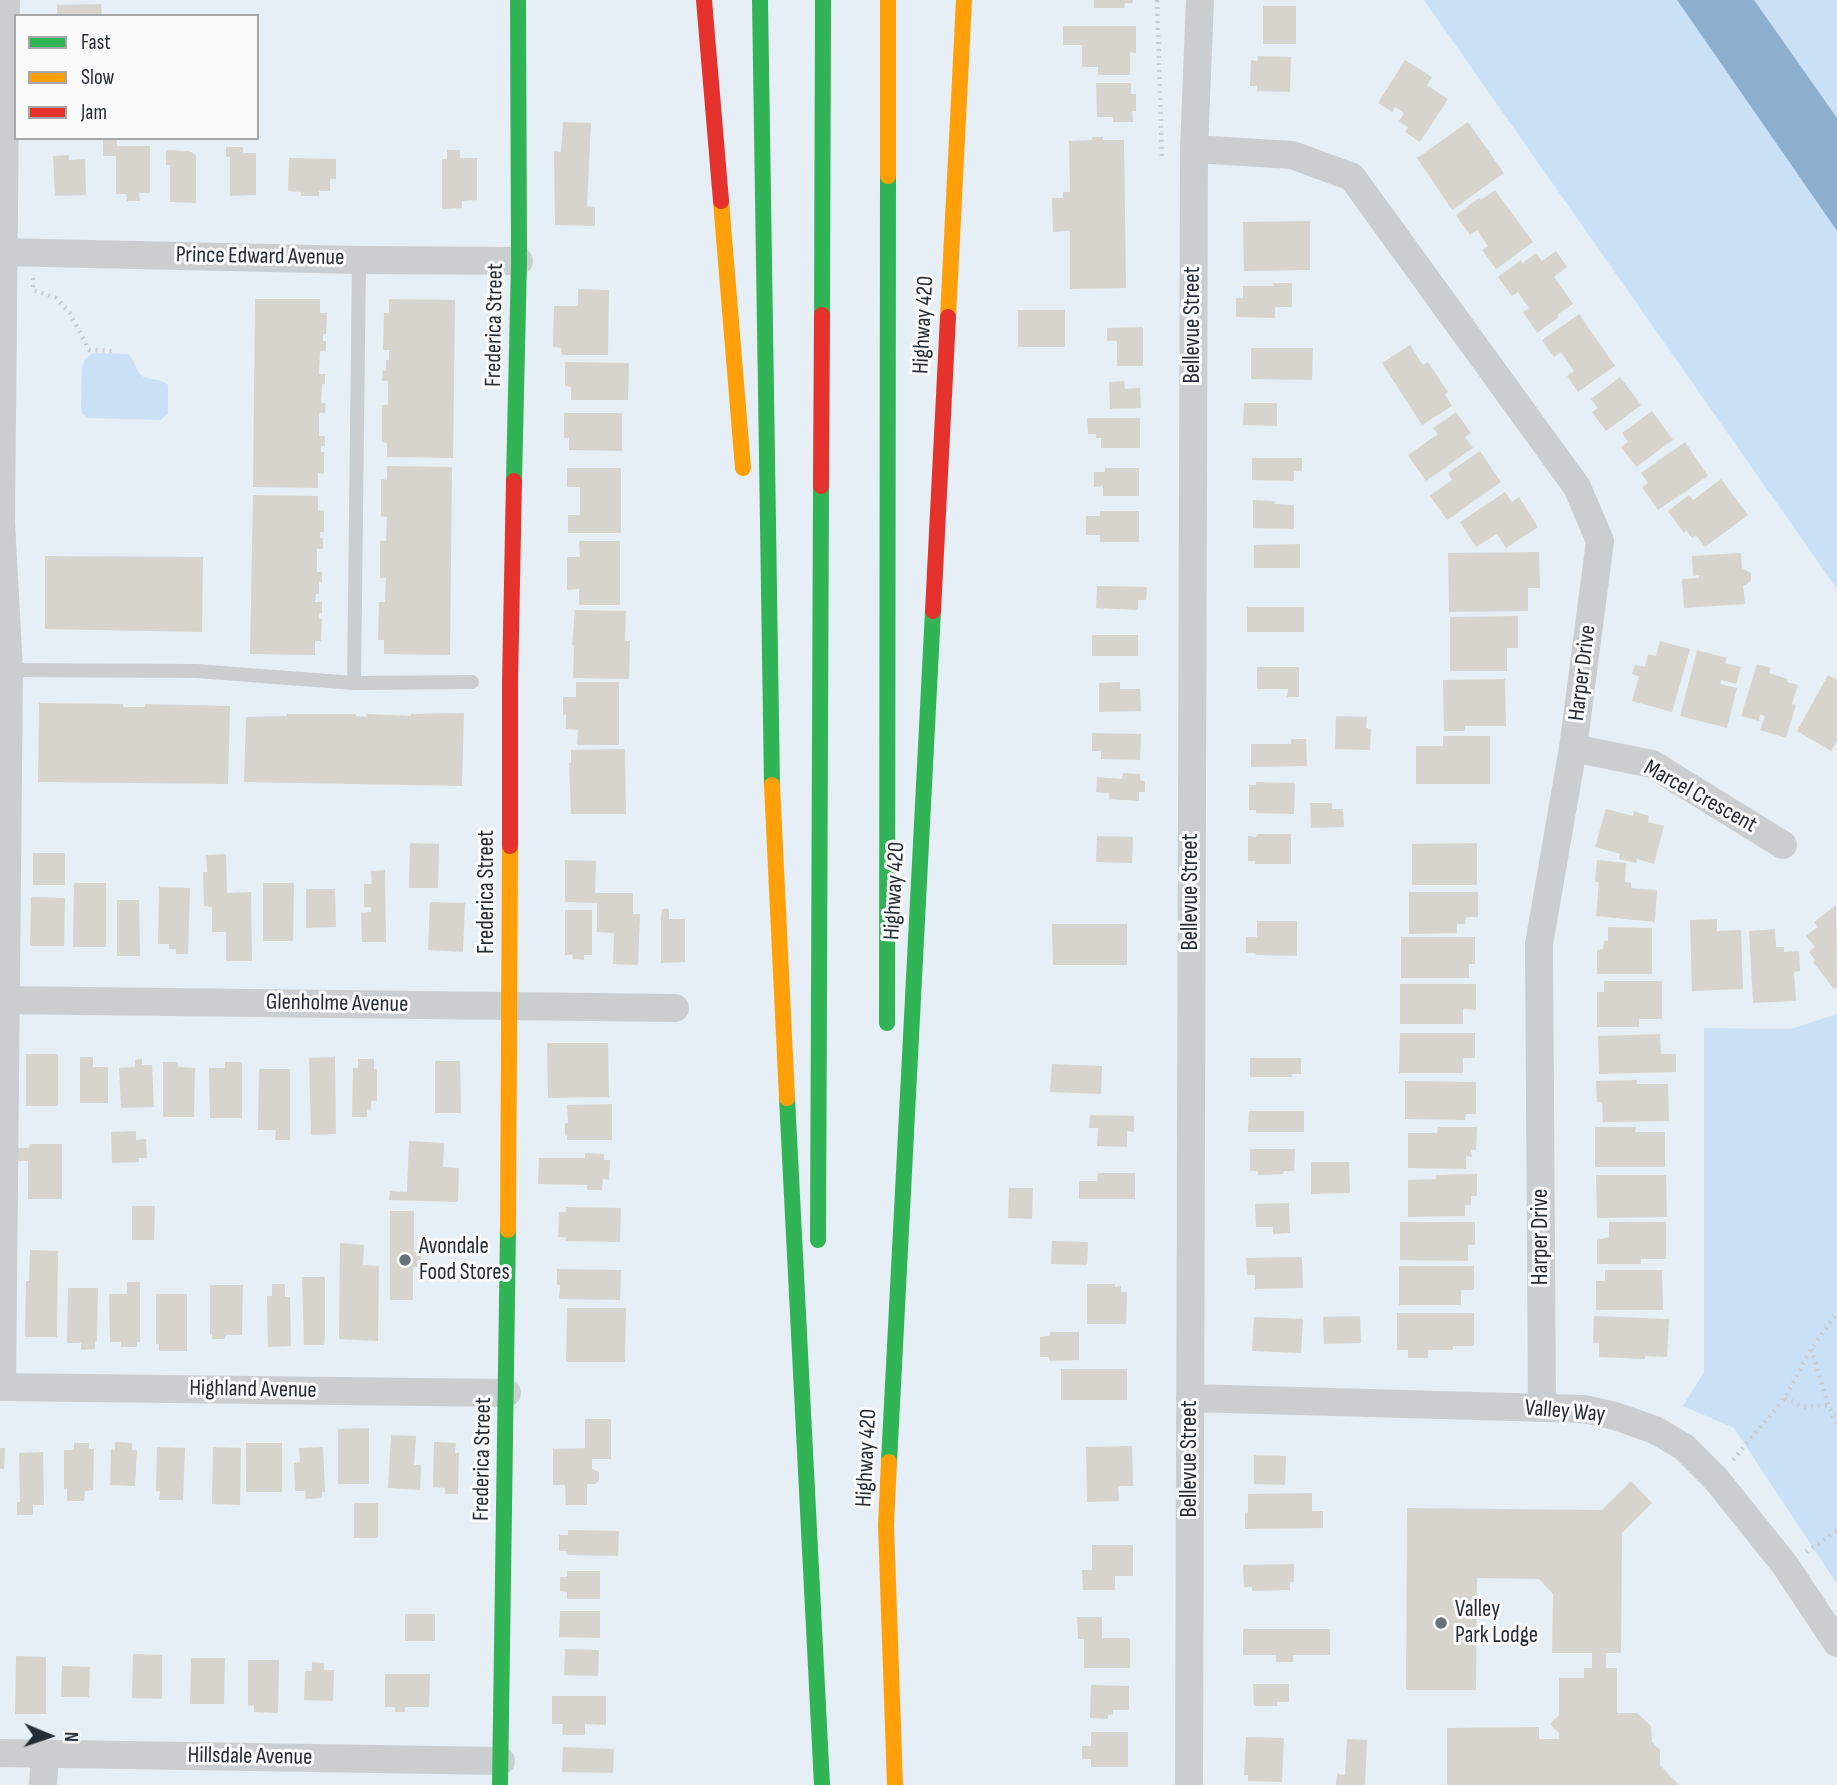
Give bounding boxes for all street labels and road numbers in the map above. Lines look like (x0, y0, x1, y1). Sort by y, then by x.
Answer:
street label: Prince Edward Avenue (176, 242, 344, 272)
street label: Frederica Street (480, 263, 510, 387)
street label: Bellevue Street (1179, 266, 1207, 384)
street label: Highway 420 (908, 275, 940, 375)
street label: Harper Drive (1563, 624, 1603, 722)
street label: Marcel Crescent (1639, 755, 1761, 839)
street label: Frederica Street (473, 830, 501, 954)
street label: Bellevue Street (1177, 833, 1205, 951)
street label: Highway 420 (879, 841, 911, 941)
street label: Glenholme Avenue (266, 989, 408, 1019)
street label: Harper Drive (1527, 1189, 1555, 1285)
street label: Highland Avenue (189, 1375, 317, 1405)
street label: Valley Way (1524, 1395, 1606, 1429)
street label: Frederica Street (468, 1397, 498, 1521)
street label: Bellevue Street (1176, 1400, 1204, 1518)
street label: Highway 420 (851, 1408, 883, 1508)
street label: Hillsdale Avenue (187, 1742, 313, 1772)

